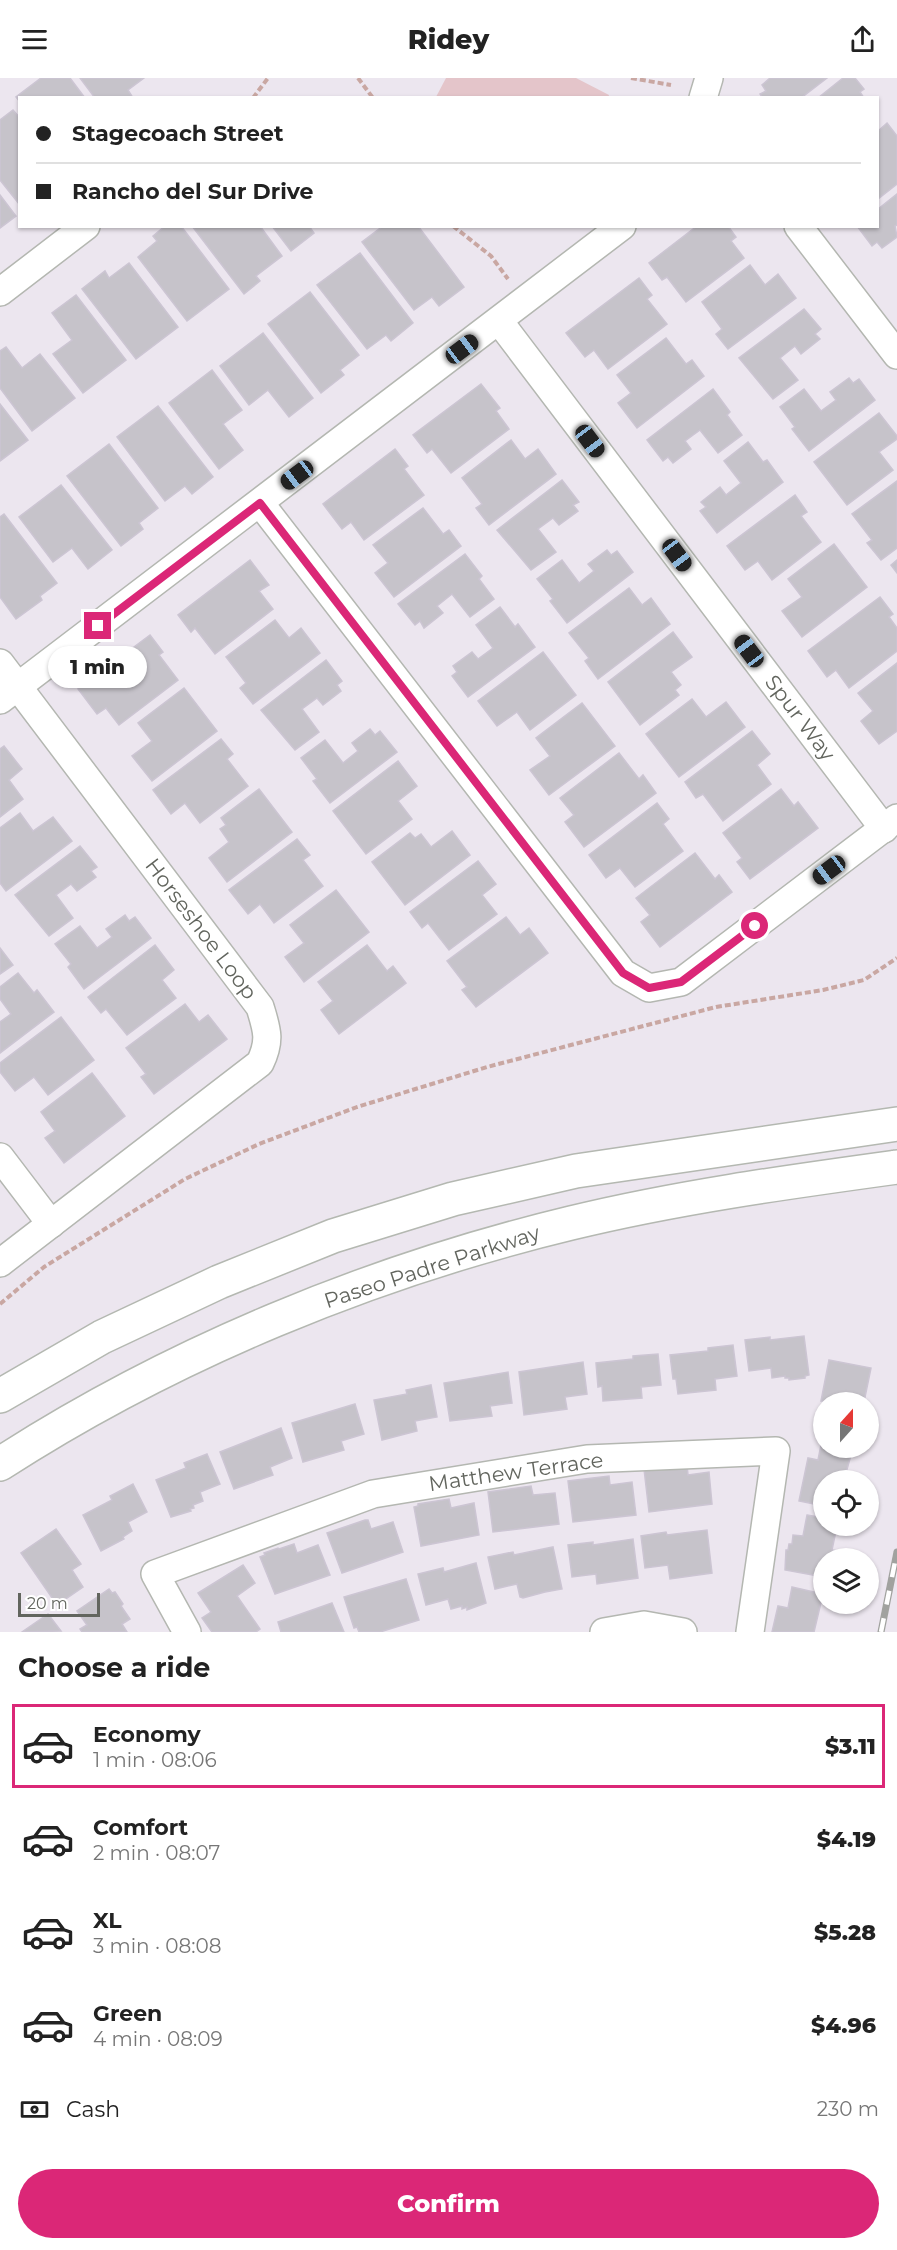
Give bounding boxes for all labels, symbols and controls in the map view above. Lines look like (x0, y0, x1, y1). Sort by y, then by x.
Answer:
icon: menu (18, 23, 51, 56)
text: Ridey (408, 23, 489, 56)
icon: share (846, 23, 879, 56)
text: Stagecoach Street (72, 120, 283, 147)
text: Rancho del Sur Drive (72, 178, 314, 205)
car (442, 331, 482, 367)
car (572, 421, 608, 461)
car (277, 457, 317, 493)
car (659, 535, 695, 575)
route end (84, 612, 111, 639)
car (731, 631, 767, 671)
callout: 1 min (48, 647, 148, 689)
text: 1 min (70, 655, 125, 679)
street label: Spur Way (760, 670, 841, 766)
car (809, 852, 849, 888)
street label: Horseshoe Loop (140, 853, 263, 1004)
route start (741, 912, 768, 939)
street label: Paseo Padre Parkway (321, 1220, 543, 1313)
north arrow (813, 1392, 879, 1458)
map controls (813, 1392, 879, 1614)
street label: Matthew Terrace (427, 1447, 605, 1496)
button: locate (813, 1470, 879, 1536)
button: layers (813, 1548, 879, 1614)
scale bar (18, 1590, 100, 1618)
text: 20 m (27, 1594, 68, 1613)
text: Choose a ride (18, 1651, 210, 1684)
icon: car (21, 1719, 75, 1773)
text: Economy (93, 1721, 201, 1748)
text: $3.11 (825, 1733, 876, 1760)
text: 1 min · 08:06 (93, 1748, 217, 1772)
icon: car (21, 1812, 75, 1866)
text: Comfort (93, 1814, 188, 1841)
text: $4.19 (817, 1826, 876, 1853)
text: 2 min · 08:07 (93, 1841, 220, 1865)
icon: car (21, 1905, 75, 1959)
text: XL (93, 1907, 122, 1934)
text: $5.28 (814, 1919, 876, 1946)
text: 3 min · 08:08 (93, 1934, 221, 1958)
icon: car (21, 1998, 75, 2052)
text: Green (93, 2000, 162, 2027)
text: $4.96 (811, 2012, 876, 2039)
text: 4 min · 08:09 (93, 2027, 223, 2051)
icon: cash (18, 2093, 51, 2126)
text: Cash (66, 2096, 120, 2123)
text: 230 m (817, 2097, 879, 2121)
button: Confirm (18, 2169, 879, 2238)

